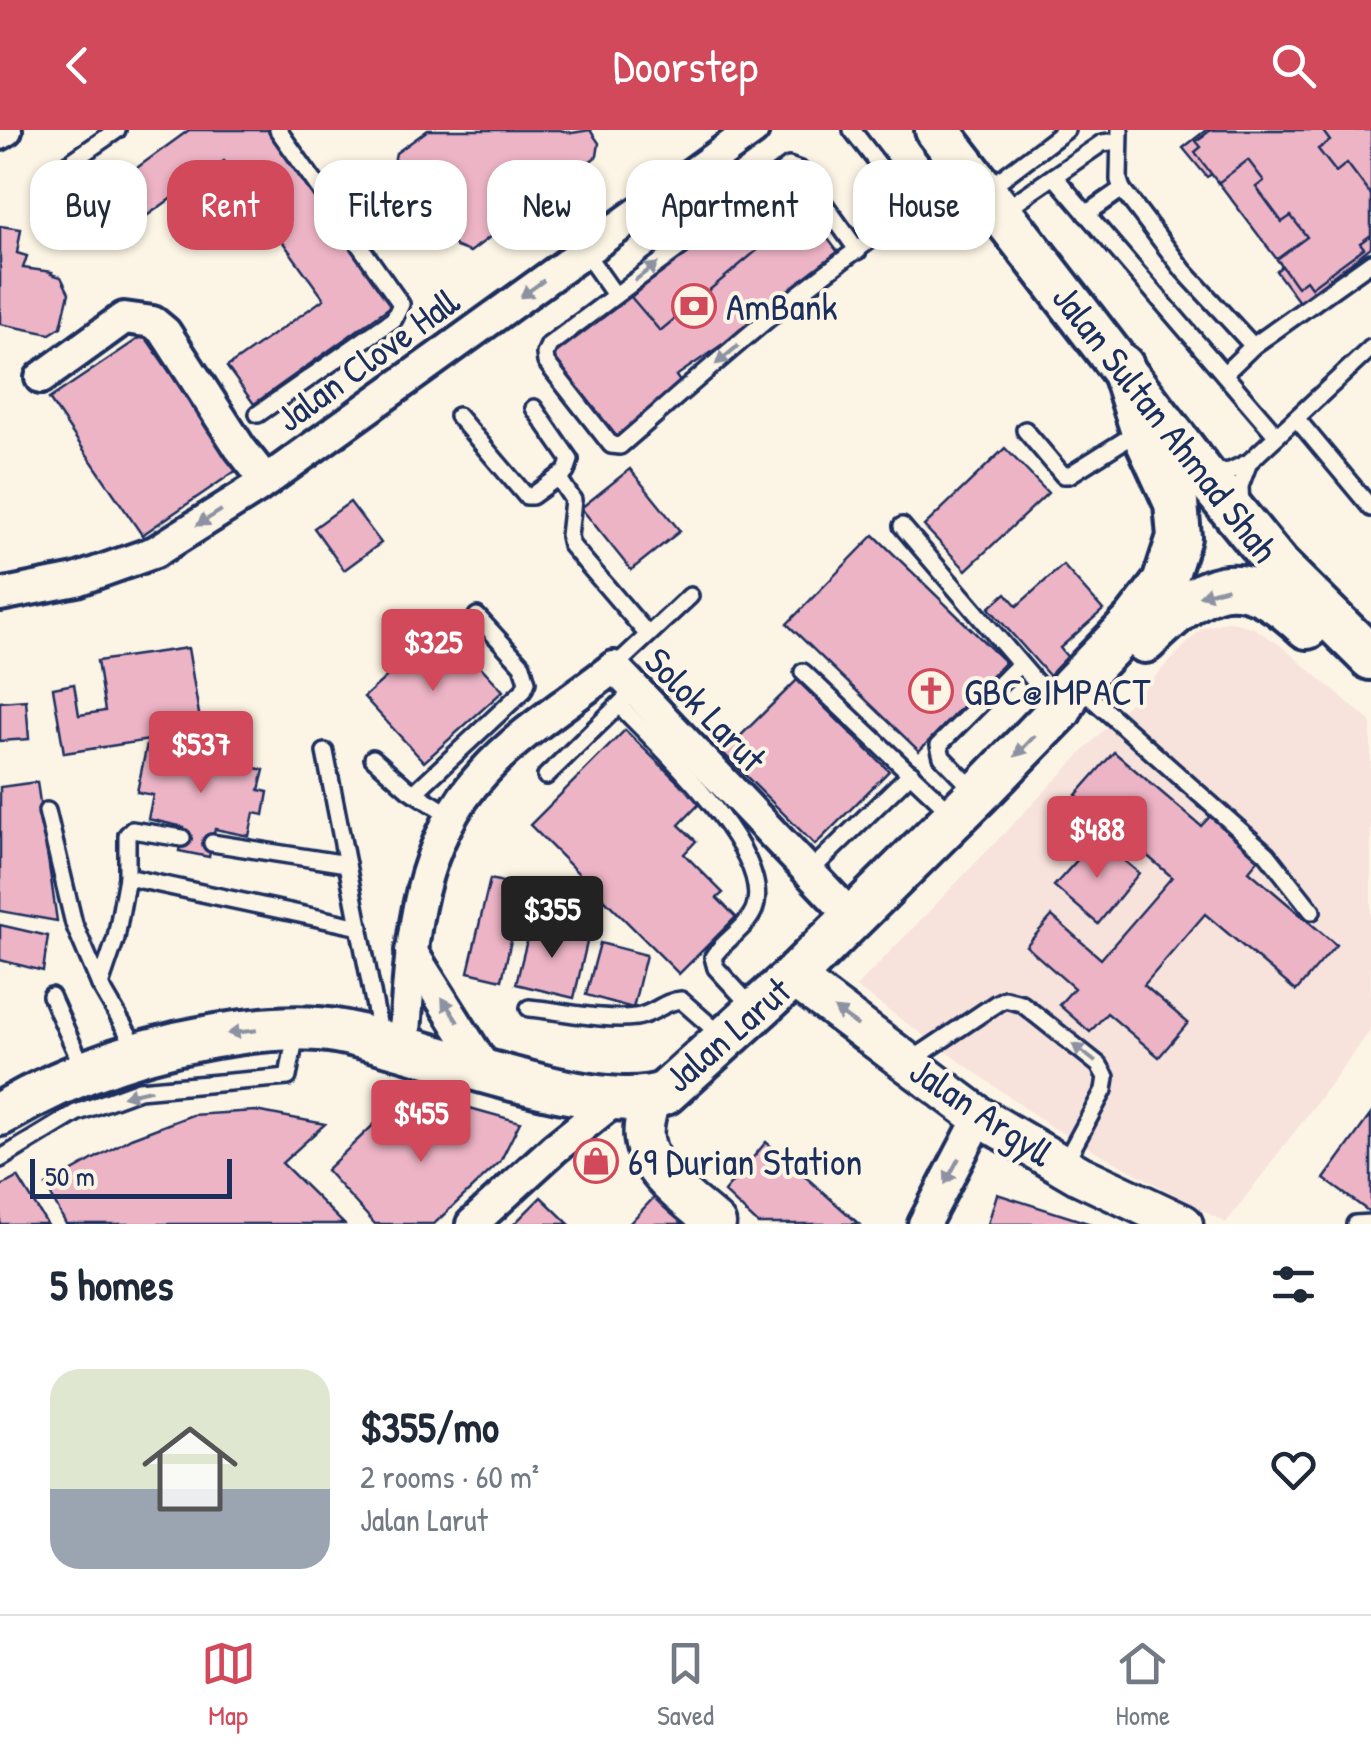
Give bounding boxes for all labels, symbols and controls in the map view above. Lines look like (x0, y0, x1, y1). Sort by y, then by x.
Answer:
text: Doorstep (613, 35, 758, 96)
icon: back (50, 38, 105, 93)
icon: search (1266, 38, 1321, 93)
chip: Buy (30, 160, 147, 250)
chip: Rent (167, 160, 294, 250)
chip: Filters (314, 160, 467, 250)
chip: New (487, 160, 606, 250)
chip: Apartment (626, 160, 833, 250)
chip: House (853, 160, 995, 250)
one-way arrow (633, 262, 659, 282)
street label: Jalan Sultan Ahmad Shah (1041, 273, 1291, 573)
street label: Jalan Clove Hall (265, 275, 469, 443)
one-way arrow (518, 279, 545, 299)
place label: AmBank (726, 280, 838, 332)
bank icon: AmBank (671, 283, 717, 329)
one-way arrow (714, 344, 739, 365)
one-way arrow (196, 508, 223, 526)
one-way arrow (1197, 584, 1228, 600)
pin: $325 (374, 609, 492, 694)
text: $325 (403, 620, 463, 663)
street label: Solok Larut (634, 635, 779, 783)
place label: GBC@IMPACT (964, 665, 1151, 717)
church icon: GBC@IMPACT (908, 668, 954, 714)
pin: $537 (142, 711, 260, 796)
text: $537 (171, 722, 231, 765)
one-way arrow (1014, 734, 1037, 758)
pin: $488 (1038, 796, 1156, 881)
text: $488 (1069, 807, 1125, 850)
pin: $355 (493, 876, 611, 961)
text: $355 (523, 887, 581, 930)
street label: Jalan Larut (653, 964, 802, 1103)
one-way arrow (441, 996, 459, 1024)
one-way arrow (833, 1007, 860, 1027)
one-way arrow (226, 1025, 257, 1041)
one-way arrow (1072, 1043, 1098, 1064)
street label: Jalan Argyll (900, 1044, 1064, 1178)
pin: $455 (362, 1080, 480, 1165)
one-way arrow (121, 1086, 152, 1101)
text: $455 (393, 1091, 449, 1134)
place label: 69 Durian Station (628, 1135, 863, 1187)
shop icon: 69 Durian Station (573, 1138, 619, 1184)
scale bar (30, 1154, 232, 1198)
one-way arrow (944, 1156, 961, 1185)
text: 50 m (45, 1157, 95, 1195)
text: 5 homes (50, 1256, 173, 1313)
icon: filters (1266, 1257, 1321, 1312)
text: $355/mo (360, 1398, 499, 1455)
icon: home (130, 1409, 250, 1529)
icon: heart (1266, 1442, 1321, 1497)
text: 2 rooms · 60 m² (360, 1455, 539, 1498)
text: Jalan Larut (360, 1498, 488, 1541)
tab: Map (201, 1636, 256, 1734)
tab: Saved (657, 1636, 714, 1734)
tab: Home (1115, 1636, 1170, 1734)

